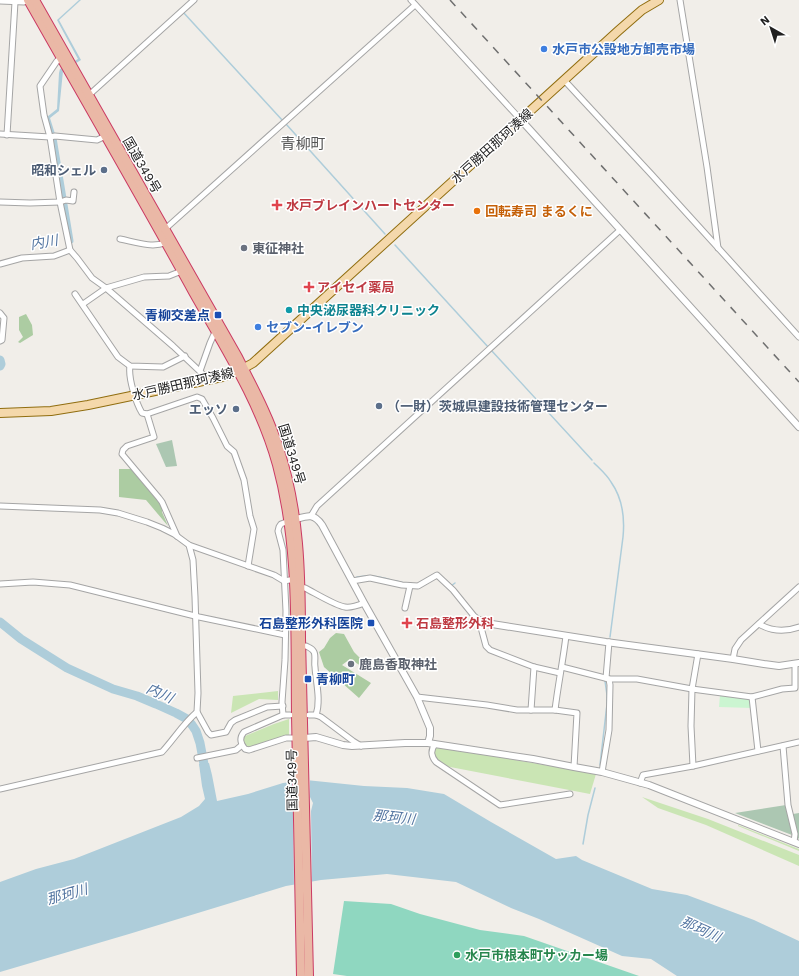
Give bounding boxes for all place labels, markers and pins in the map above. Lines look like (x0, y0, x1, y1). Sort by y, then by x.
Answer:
place label: 水戸市公設地方卸売市場 (552, 42, 695, 57)
marker: 水戸市公設地方卸売市場 (539, 44, 549, 54)
place label: 昭和シェル (31, 163, 96, 178)
marker: 昭和シェル (99, 165, 109, 175)
place label: 水戸ブレインハートセンター (286, 198, 455, 213)
marker: 水戸ブレインハートセンター (271, 199, 283, 211)
place label: 回転寿司 まるくに (485, 204, 593, 219)
marker: 回転寿司 まるくに (472, 206, 482, 216)
place label: 東征神社 (252, 241, 304, 256)
marker: 東征神社 (239, 243, 249, 253)
place label: アイセイ薬局 (317, 280, 394, 295)
marker: アイセイ薬局 (304, 282, 314, 292)
place label: 中央泌尿器科クリニック (297, 303, 440, 318)
marker: 中央泌尿器科クリニック (284, 305, 294, 315)
place label: 青柳交差点 (145, 308, 210, 323)
marker: 青柳交差点 (213, 310, 223, 320)
place label: セブン-イレブン (266, 320, 364, 335)
marker: セブン-イレブン (253, 322, 263, 332)
place label: （一財）茨城県建設技術管理センター (387, 399, 608, 414)
marker: （一財）茨城県建設技術管理センター (374, 401, 384, 411)
place label: エッソ (189, 402, 228, 417)
marker: エッソ (231, 404, 241, 414)
place label: 石島整形外科医院 (259, 616, 363, 631)
place label: 石島整形外科 (416, 616, 494, 631)
marker: 石島整形外科 (401, 617, 413, 629)
marker: 石島整形外科医院 (366, 618, 376, 628)
place label: 鹿島香取神社 (359, 657, 437, 672)
marker: 鹿島香取神社 (346, 659, 356, 669)
place label: 青柳町 (316, 672, 355, 687)
marker: 青柳町 (303, 674, 313, 684)
place label: 水戸市根本町サッカー場 (465, 948, 608, 963)
marker: 水戸市根本町サッカー場 (452, 950, 462, 960)

